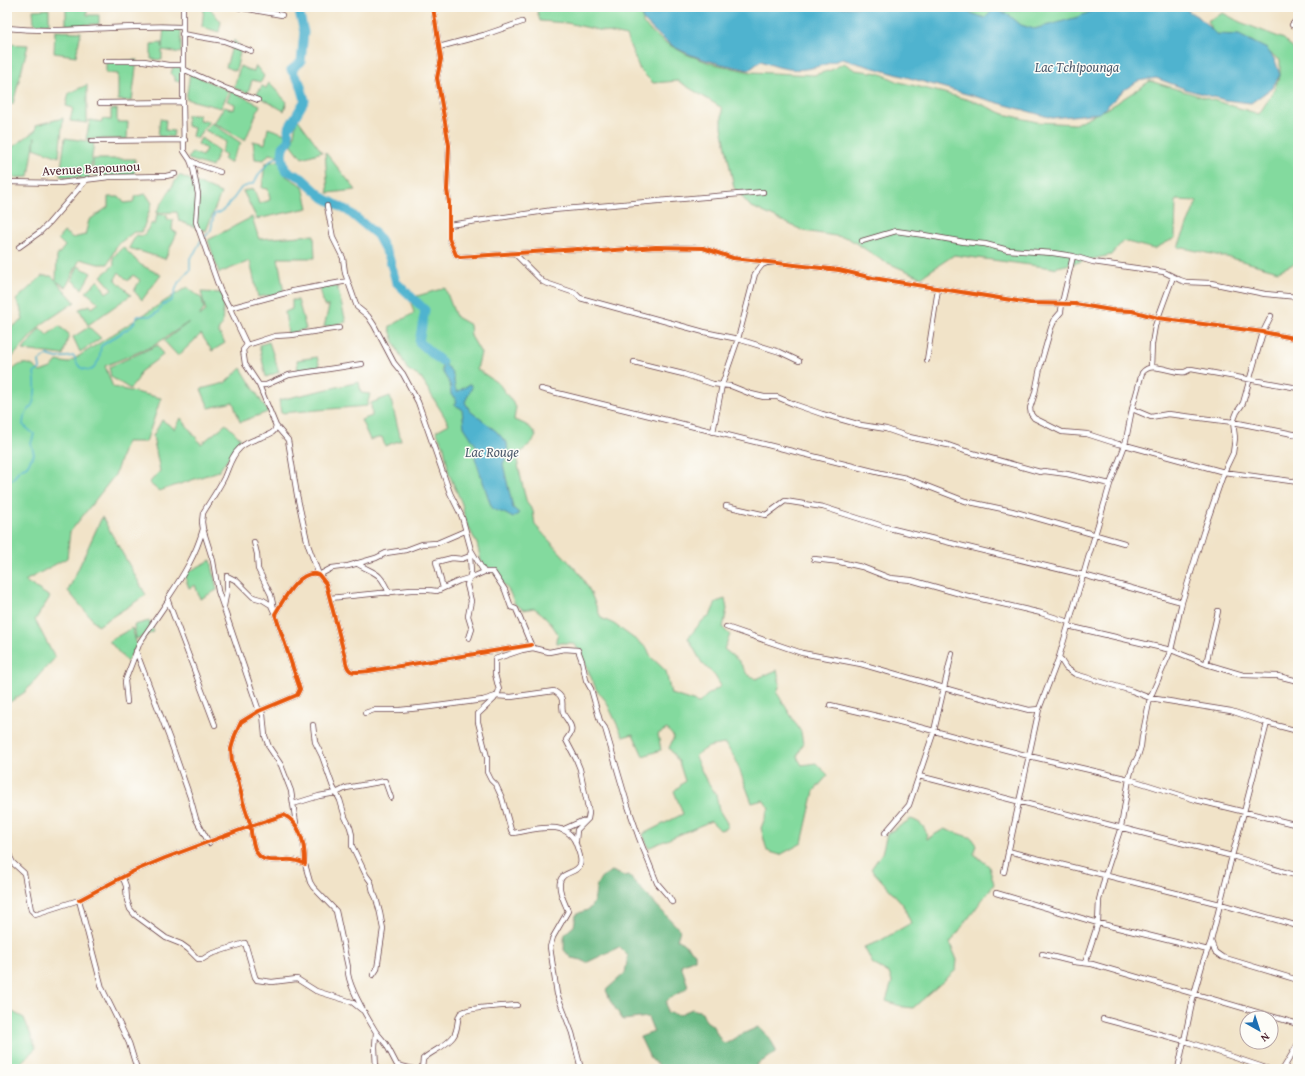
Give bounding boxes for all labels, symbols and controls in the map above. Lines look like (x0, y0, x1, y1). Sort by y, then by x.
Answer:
water label: Lac Tchipounga (1034, 57, 1120, 77)
street label: Avenue Bapounou (42, 156, 140, 181)
water label: Lac Rouge (464, 442, 519, 462)
north arrow (1239, 1010, 1279, 1050)
text: N (1257, 1029, 1273, 1047)

